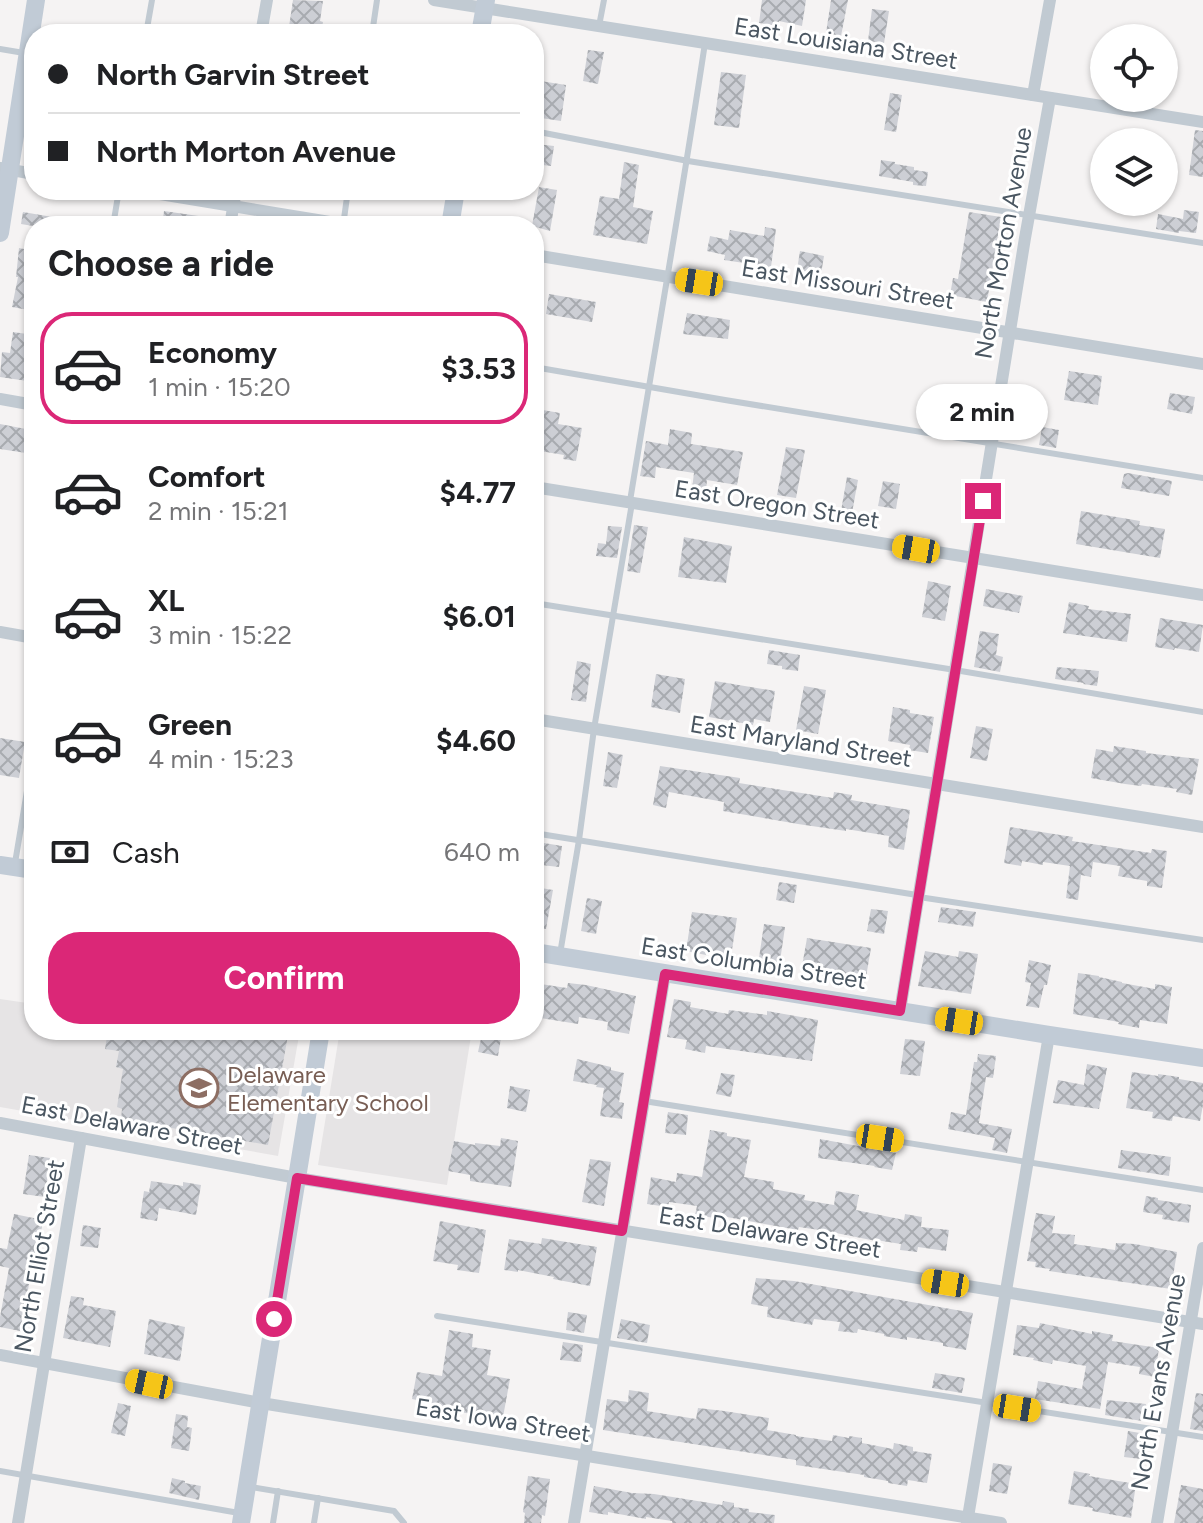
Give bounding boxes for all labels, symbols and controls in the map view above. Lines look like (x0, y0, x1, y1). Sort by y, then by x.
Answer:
street label: East Louisiana Street (732, 11, 960, 75)
map controls (1090, 24, 1178, 216)
button: locate (1090, 24, 1178, 112)
text: North Garvin Street (96, 56, 370, 93)
street label: North Morton Avenue (968, 125, 1038, 361)
button: layers (1090, 128, 1178, 216)
text: North Morton Avenue (96, 133, 396, 170)
text: Choose a ride (48, 242, 274, 285)
street label: East Missouri Street (740, 253, 956, 315)
car (673, 266, 725, 298)
icon: car (52, 332, 124, 404)
text: Economy (148, 334, 277, 371)
text: $3.53 (441, 350, 516, 387)
text: 1 min · 15:20 (148, 371, 291, 403)
callout: 2 min (917, 385, 1049, 441)
text: 2 min (949, 396, 1015, 428)
icon: car (52, 456, 124, 528)
text: Comfort (148, 458, 266, 495)
street label: East Oregon Street (673, 473, 881, 535)
text: $4.77 (440, 474, 516, 511)
route end (965, 483, 1001, 519)
text: 2 min · 15:21 (148, 495, 289, 527)
car (890, 533, 942, 565)
icon: car (52, 580, 124, 652)
text: XL (148, 582, 184, 619)
text: $6.01 (442, 598, 516, 635)
text: 3 min · 15:22 (148, 619, 292, 651)
icon: car (52, 704, 124, 776)
text: Green (148, 706, 232, 743)
street label: East Maryland Street (688, 709, 914, 773)
text: $4.60 (436, 722, 516, 759)
text: 4 min · 15:23 (148, 743, 294, 775)
icon: cash (48, 830, 92, 874)
text: Cash (112, 834, 180, 871)
text: 640 m (444, 836, 520, 868)
street label: East Columbia Street (639, 931, 869, 995)
button: Confirm (48, 932, 520, 1024)
car (933, 1005, 985, 1037)
place label: Delaware Elementary School (227, 1060, 429, 1117)
school or university icon: Delaware Elementary School (178, 1067, 220, 1109)
street label: East Delaware Street (19, 1089, 245, 1161)
car (854, 1122, 906, 1154)
street label: North Elliot Street (8, 1157, 70, 1355)
street label: East Delaware Street (657, 1200, 883, 1264)
car (919, 1267, 971, 1299)
street label: North Evans Avenue (1125, 1271, 1191, 1493)
route start (256, 1301, 292, 1337)
car (123, 1367, 175, 1401)
street label: East Iowa Street (413, 1392, 593, 1448)
car (991, 1392, 1043, 1424)

